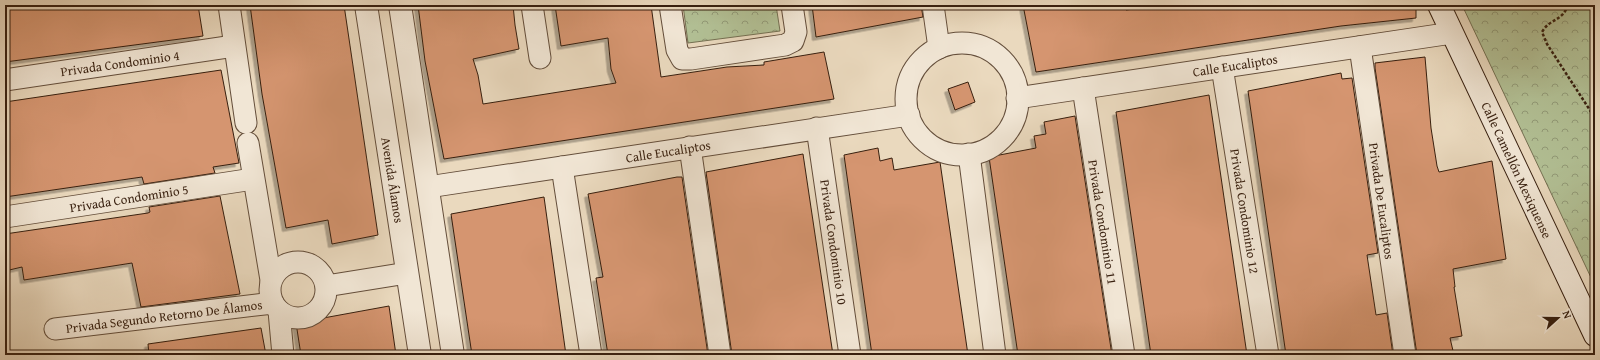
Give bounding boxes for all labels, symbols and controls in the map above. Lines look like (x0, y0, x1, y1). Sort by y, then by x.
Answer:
street label: Privada Condominio 4 (59, 46, 181, 81)
street label: Calle Eucaliptos (1191, 49, 1279, 82)
street label: Calle Camellón Mexiquense (1476, 99, 1557, 242)
street label: Calle Eucaliptos (624, 135, 712, 168)
street label: Avenida Álamos (376, 136, 409, 224)
street label: Privada De Eucaliptos (1364, 142, 1399, 261)
street label: Privada Condominio 12 (1225, 147, 1264, 275)
street label: Privada Condominio 11 (1083, 158, 1122, 286)
street label: Privada Condominio 10 (815, 178, 852, 306)
street label: Privada Condominio 5 (68, 180, 190, 217)
street label: Privada Segundo Retorno De Álamos (65, 295, 263, 338)
north arrow (1538, 298, 1578, 338)
text: N (1559, 308, 1576, 321)

